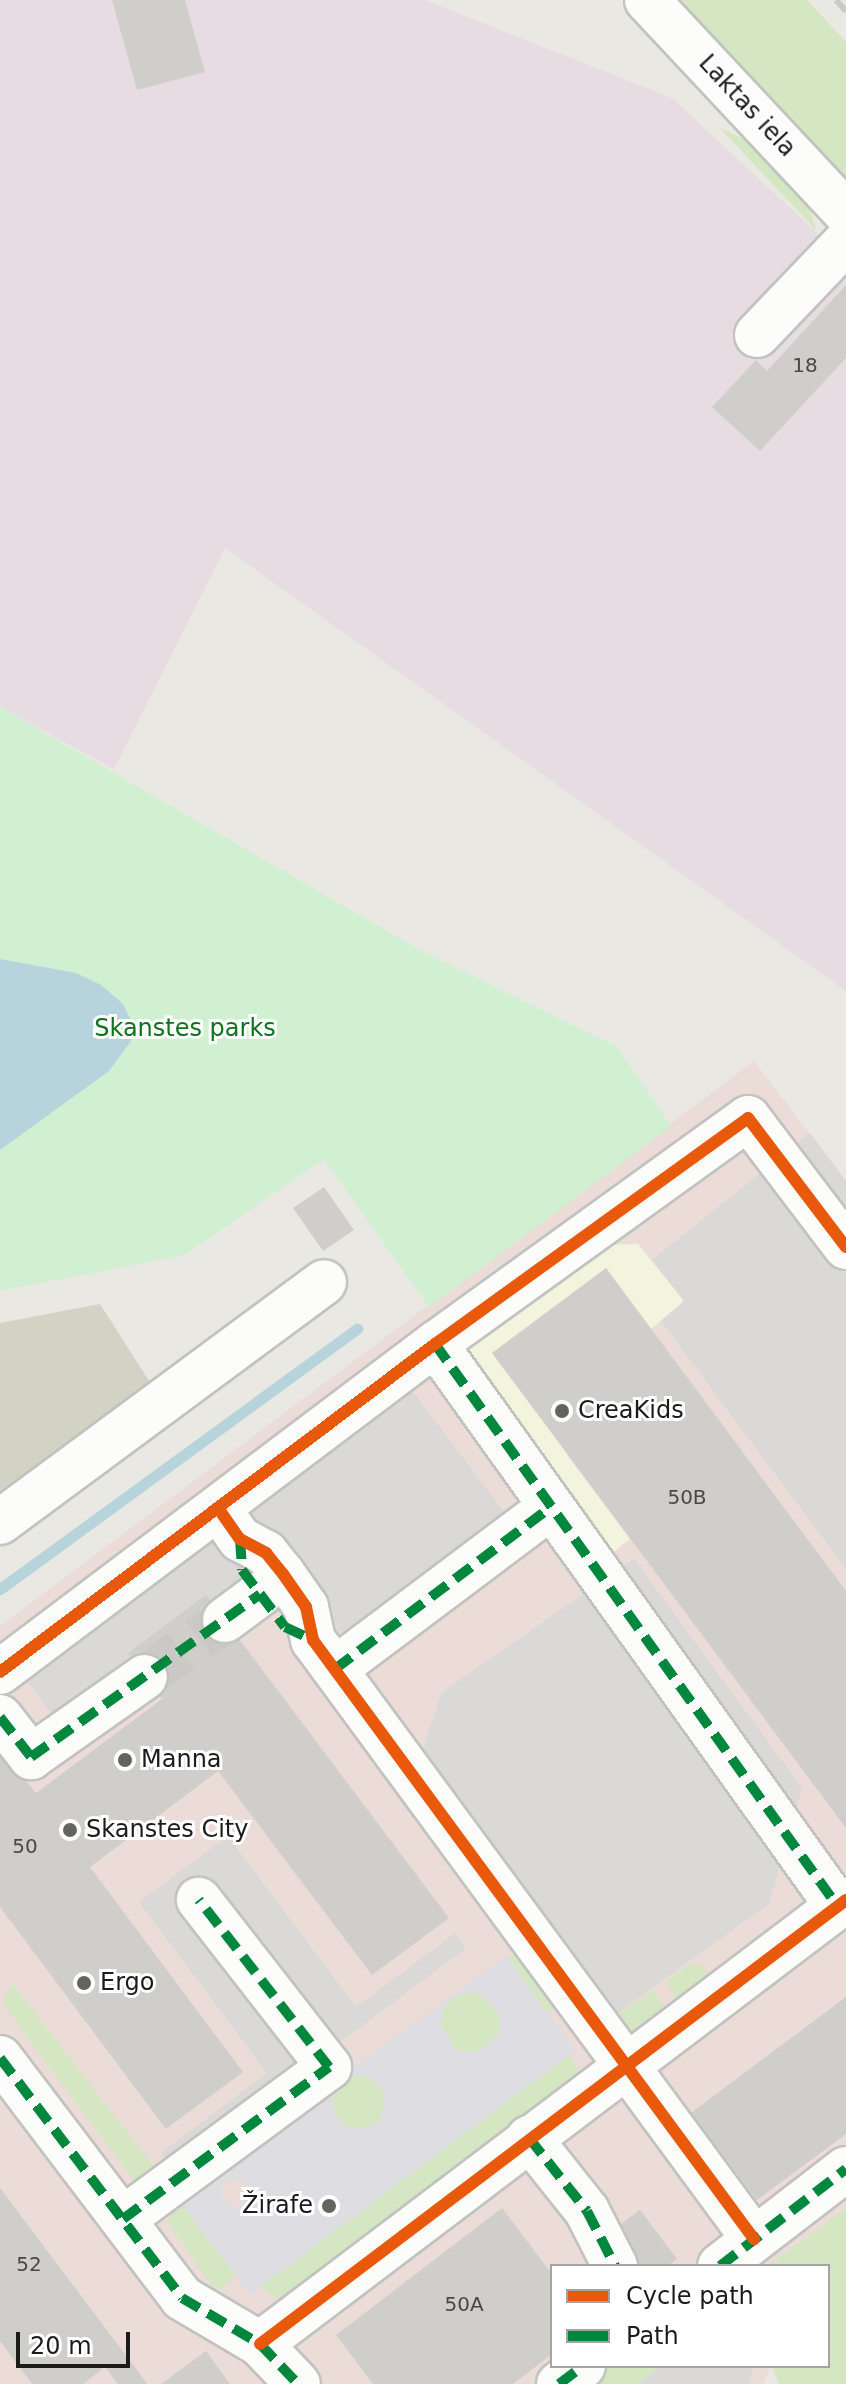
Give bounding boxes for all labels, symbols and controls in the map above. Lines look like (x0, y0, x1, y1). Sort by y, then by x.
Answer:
street label: Laktas iela (692, 49, 802, 163)
house number: 18 (792, 353, 818, 377)
park label: Skanstes parks (94, 1015, 276, 1043)
place label: CreaKids (578, 1397, 684, 1425)
marker: CreaKids (553, 1402, 571, 1420)
house number: 50B (667, 1485, 707, 1509)
place label: Manna (141, 1746, 222, 1774)
marker: Manna (116, 1751, 134, 1769)
place label: Skanstes City (86, 1816, 248, 1844)
marker: Skanstes City (61, 1821, 79, 1839)
house number: 50 (12, 1834, 38, 1858)
place label: Ergo (100, 1969, 155, 1997)
marker: Ergo (75, 1974, 93, 1992)
place label: Žirafe (242, 2192, 313, 2220)
marker: Žirafe (320, 2197, 338, 2215)
house number: 52 (16, 2252, 42, 2276)
legend (550, 2264, 830, 2368)
text: Cycle path (626, 2282, 754, 2310)
house number: 50A (444, 2292, 484, 2316)
scale bar (20, 2316, 134, 2366)
text: Path (626, 2322, 679, 2350)
text: 20 m (30, 2332, 92, 2360)

